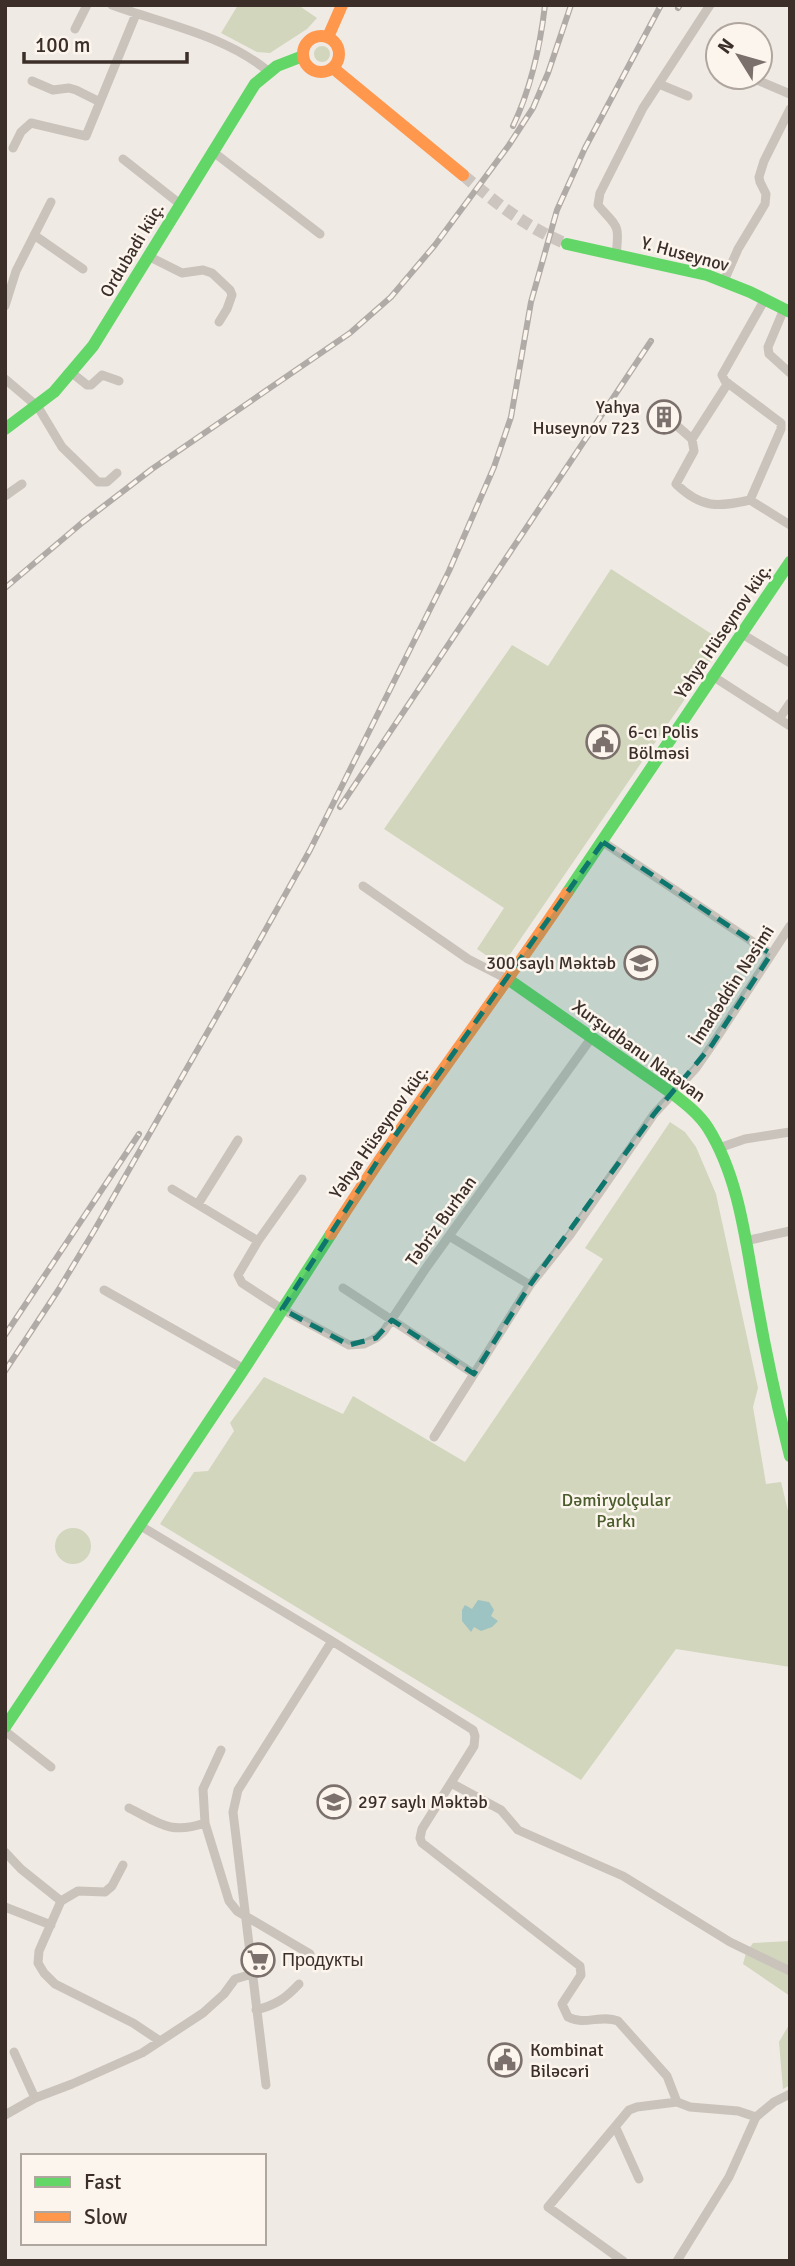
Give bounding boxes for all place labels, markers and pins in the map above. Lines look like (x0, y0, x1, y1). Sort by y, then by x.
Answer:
place label: Yahya Huseynov 723 (533, 396, 640, 439)
building icon: Yahya Huseynov 723 (645, 398, 683, 436)
place label: 6-cı Polis Bölməsi (628, 721, 699, 764)
public building icon: 6-cı Polis Bölməsi (584, 723, 622, 761)
school or university icon: 300 saylı Məktəb (622, 944, 660, 982)
place label: 300 saylı Məktəb (486, 952, 616, 974)
school or university icon: 297 saylı Məktəb (315, 1783, 353, 1821)
place label: 297 saylı Məktəb (358, 1791, 488, 1813)
supermarket icon: Продукты (239, 1941, 277, 1979)
place label: Продукты (282, 1949, 363, 1971)
place label: Kombinat Biləcəri (530, 2039, 604, 2082)
public building icon: Kombinat Biləcəri (486, 2041, 524, 2079)

